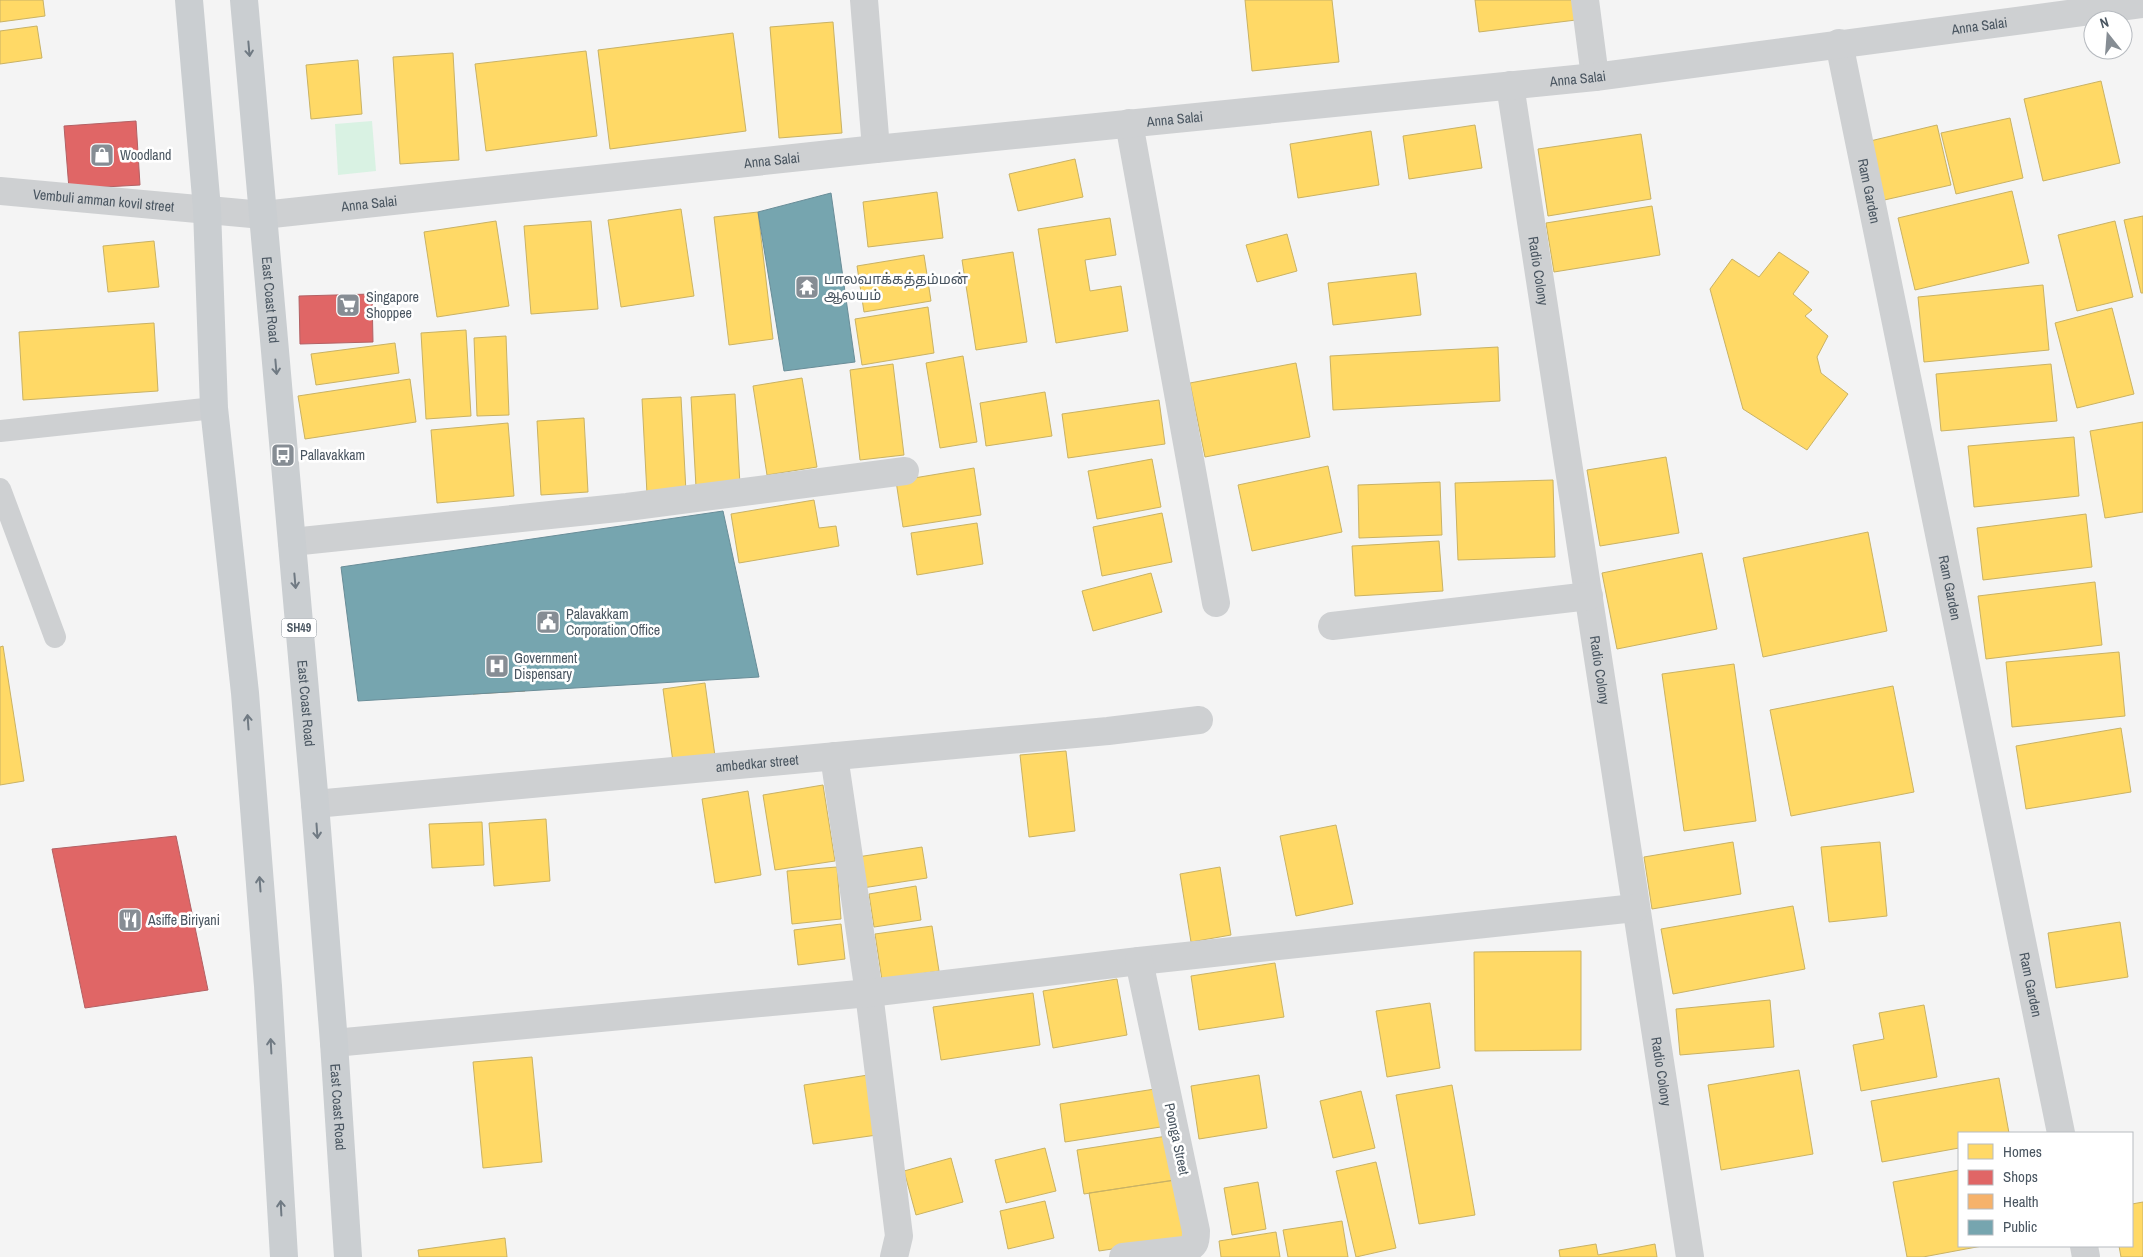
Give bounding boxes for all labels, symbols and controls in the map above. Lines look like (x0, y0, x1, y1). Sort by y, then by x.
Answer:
north arrow (2083, 10, 2133, 60)
street label: Anna Salai (1949, 13, 2008, 39)
text: N (2098, 13, 2111, 32)
one-way arrow (244, 40, 254, 56)
street label: Anna Salai (1548, 67, 1607, 91)
street label: Anna Salai (1145, 107, 1204, 131)
shop icon: Woodland (89, 142, 115, 168)
place label: Woodland (120, 146, 172, 164)
street label: Anna Salai (742, 148, 801, 172)
street label: Ram Garden (1854, 157, 1885, 225)
street label: Vembuli amman kovil street (32, 185, 175, 216)
street label: Anna Salai (339, 192, 398, 216)
street label: Radio Colony (1524, 235, 1553, 307)
street label: East Coast Road (258, 256, 283, 344)
place label: பாலவாக்கத்தம்மன் ஆலயம் (824, 270, 969, 305)
temple icon: பாலவாக்கத்தம்மன் ஆலயம் (794, 274, 820, 300)
place label: Singapore Shoppee (366, 288, 419, 322)
supermarket icon: Singapore Shoppee (335, 292, 361, 318)
one-way arrow (271, 359, 281, 375)
bus stop icon: Pallavakkam (270, 442, 296, 468)
place label: Pallavakkam (300, 446, 365, 464)
street label: Ram Garden (1935, 554, 1965, 622)
one-way arrow (291, 573, 300, 589)
place label: Palavakkam Corporation Office (566, 605, 660, 639)
public building icon: Palavakkam Corporation Office (535, 609, 561, 635)
road number: SH49 (282, 618, 316, 638)
street label: Radio Colony (1586, 634, 1614, 706)
place label: Government Dispensary (514, 649, 577, 683)
hospital icon: Government Dispensary (484, 653, 510, 679)
street label: East Coast Road (293, 659, 319, 747)
one-way arrow (243, 714, 252, 730)
street label: ambedkar street (715, 751, 799, 776)
one-way arrow (312, 822, 321, 838)
one-way arrow (255, 876, 265, 892)
restaurant icon: Asiffe Biriyani (117, 907, 143, 933)
place label: Asiffe Biriyani (147, 911, 220, 929)
street label: Ram Garden (2015, 951, 2046, 1019)
street label: Radio Colony (1647, 1036, 1676, 1107)
one-way arrow (267, 1038, 276, 1054)
street label: East Coast Road (326, 1063, 350, 1151)
street label: Poonga Street (1161, 1101, 1193, 1177)
legend (1958, 1132, 2133, 1247)
text: Homes (2003, 1141, 2042, 1162)
text: Shops (2003, 1166, 2038, 1187)
text: Health (2003, 1191, 2039, 1212)
one-way arrow (276, 1201, 285, 1217)
text: Public (2003, 1216, 2037, 1237)

